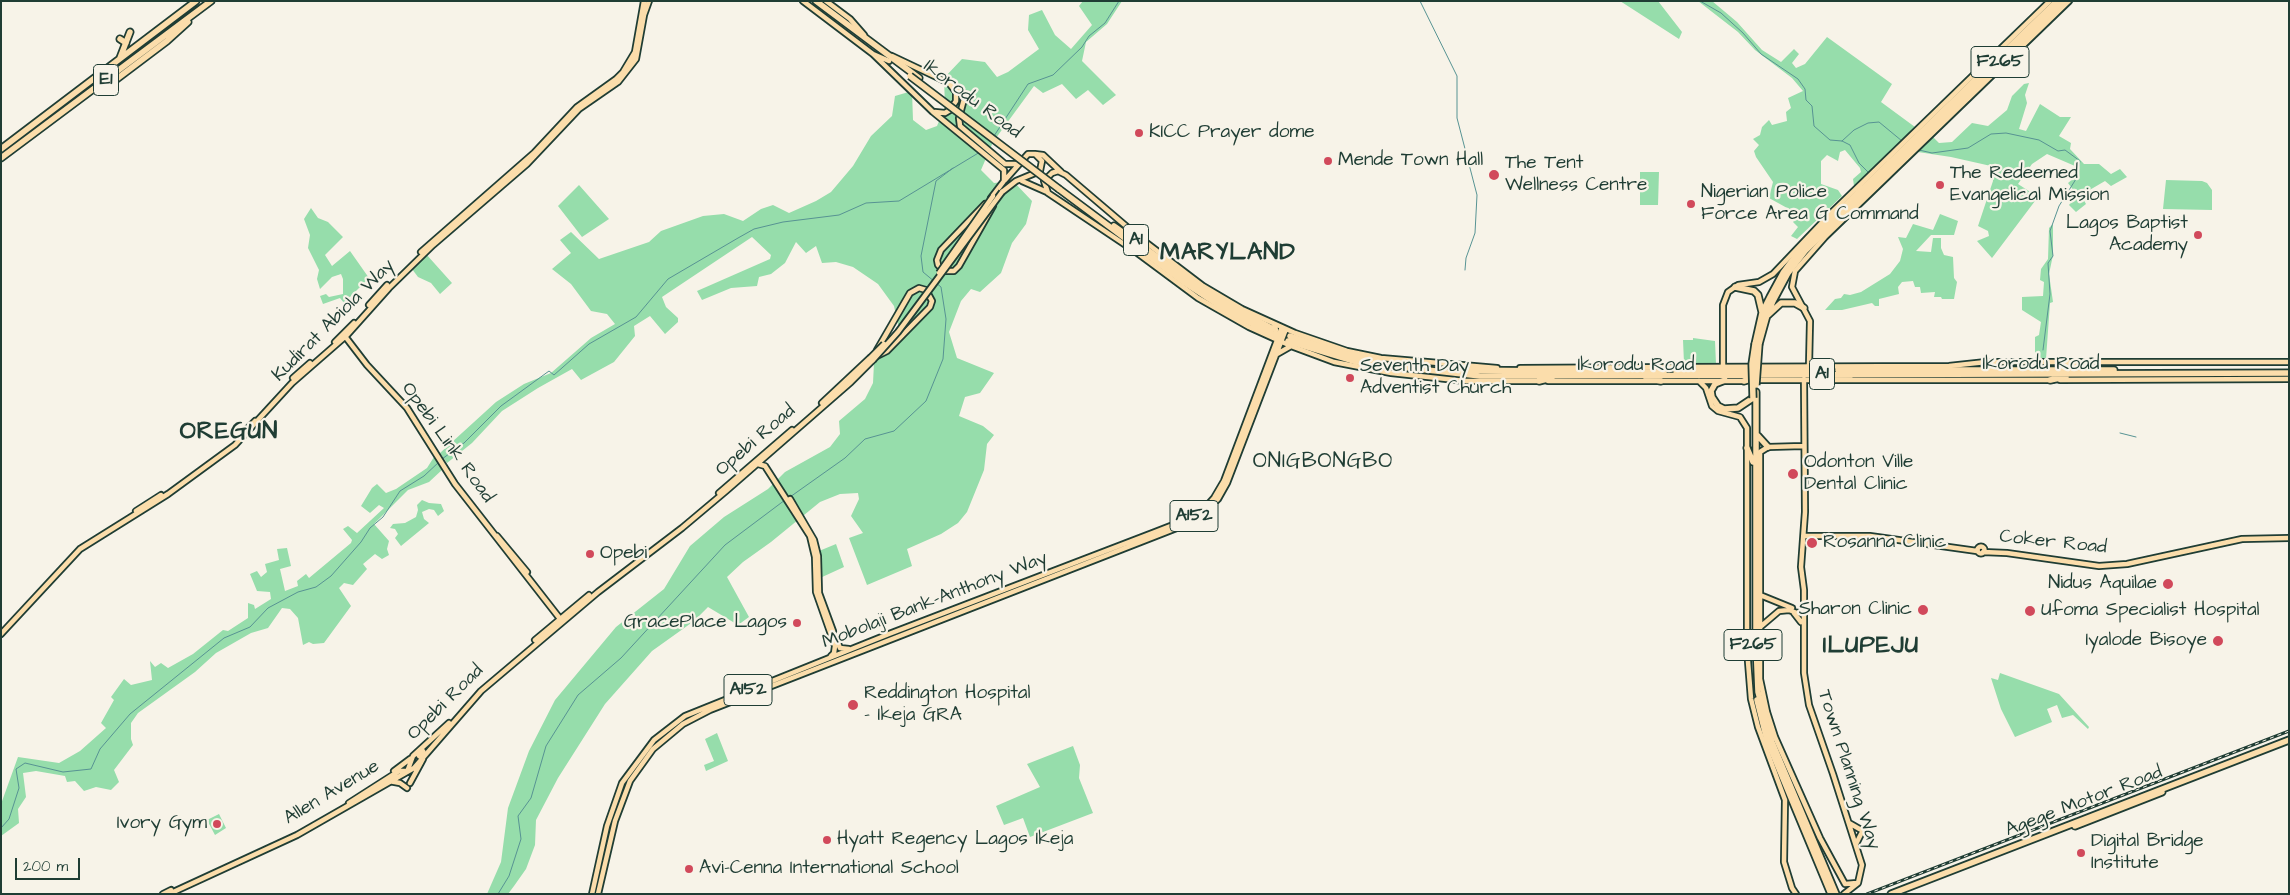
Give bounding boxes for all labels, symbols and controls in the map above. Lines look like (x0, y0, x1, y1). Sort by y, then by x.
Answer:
road number: F265 (1971, 46, 2029, 78)
street label: Ikorodu Road (918, 56, 1026, 144)
road number: E1 (94, 64, 118, 96)
place label: KICC Prayer dome (1149, 122, 1314, 144)
marker: KICC Prayer dome (1133, 127, 1145, 139)
place label: Mende Town Hall (1338, 150, 1483, 172)
place label: The Tent Wellness Centre (1505, 153, 1647, 197)
marker: Mende Town Hall (1322, 155, 1334, 167)
place label: The Redeemed Evangelical Mission (1950, 163, 2109, 207)
marker: The Tent Wellness Centre (1487, 168, 1501, 182)
marker: The Redeemed Evangelical Mission (1934, 179, 1946, 191)
place label: Nigerian Police Force Area G Command (1701, 182, 1919, 226)
marker: Nigerian Police Force Area G Command (1685, 198, 1697, 210)
place label: Lagos Baptist Academy (2066, 213, 2188, 257)
road number: A1 (1124, 224, 1148, 256)
marker: Lagos Baptist Academy (2192, 229, 2204, 241)
district label: MARYLAND (1159, 240, 1297, 268)
street label: Kudirat Abiola Way (268, 255, 400, 387)
street label: Ikorodu Road (1982, 354, 2100, 376)
street label: Ikorodu Road (1577, 355, 1695, 377)
place label: Seventh Day Adventist Church (1360, 356, 1511, 400)
road number: A1 (1810, 358, 1834, 389)
marker: Seventh Day Adventist Church (1344, 372, 1356, 384)
street label: Opebi Link Road (396, 378, 498, 508)
street label: Opebi Road (711, 400, 801, 482)
district label: OREGUN (179, 419, 279, 447)
district label: ONIGBONGBO (1251, 450, 1395, 476)
place label: Odonton Ville Dental Clinic (1804, 452, 1913, 496)
marker: Odonton Ville Dental Clinic (1786, 467, 1800, 481)
road number: A152 (1170, 501, 1218, 532)
street label: Coker Road (1998, 526, 2108, 560)
place label: Rosanna Clinic (1823, 532, 1946, 554)
marker: Rosanna Clinic (1805, 536, 1819, 550)
place label: Opebi (600, 543, 647, 565)
street label: Mobolaji Bank-Anthony Way (819, 547, 1051, 655)
marker: Opebi (584, 548, 596, 560)
place label: Nidus Aquilae (2048, 573, 2157, 595)
marker: Nidus Aquilae (2161, 577, 2175, 591)
place label: Sharon Clinic (1799, 599, 1912, 621)
place label: Ufoma Specialist Hospital (2041, 600, 2260, 622)
marker: Sharon Clinic (1916, 603, 1930, 617)
marker: Ufoma Specialist Hospital (2023, 604, 2037, 618)
place label: GracePlace Lagos (624, 612, 787, 634)
marker: GracePlace Lagos (791, 617, 803, 629)
road number: F265 (1724, 630, 1782, 660)
place label: Iyalode Bisoye (2085, 630, 2207, 652)
district label: ILUPEJU (1822, 633, 1920, 661)
marker: Iyalode Bisoye (2211, 634, 2225, 648)
street label: Opebi Road (403, 660, 489, 746)
road number: A152 (724, 674, 772, 706)
place label: Reddington Hospital - Ikeja GRA (864, 683, 1030, 727)
street label: Town Planning Way (1811, 687, 1885, 853)
marker: Reddington Hospital - Ikeja GRA (846, 698, 860, 712)
street label: Allen Avenue (280, 756, 384, 830)
street label: Agege Motor Road (2002, 762, 2166, 842)
place label: Ivory Gym (117, 813, 207, 835)
marker: Ivory Gym (211, 818, 223, 830)
place label: Hyatt Regency Lagos Ikeja (837, 829, 1073, 851)
place label: Digital Bridge Institute (2091, 831, 2203, 875)
marker: Hyatt Regency Lagos Ikeja (821, 834, 833, 846)
marker: Digital Bridge Institute (2075, 847, 2087, 859)
scale bar (18, 848, 82, 880)
text: 200 m (23, 856, 68, 877)
place label: Avi-Cenna International School (699, 858, 959, 880)
marker: Avi-Cenna International School (683, 863, 695, 875)

